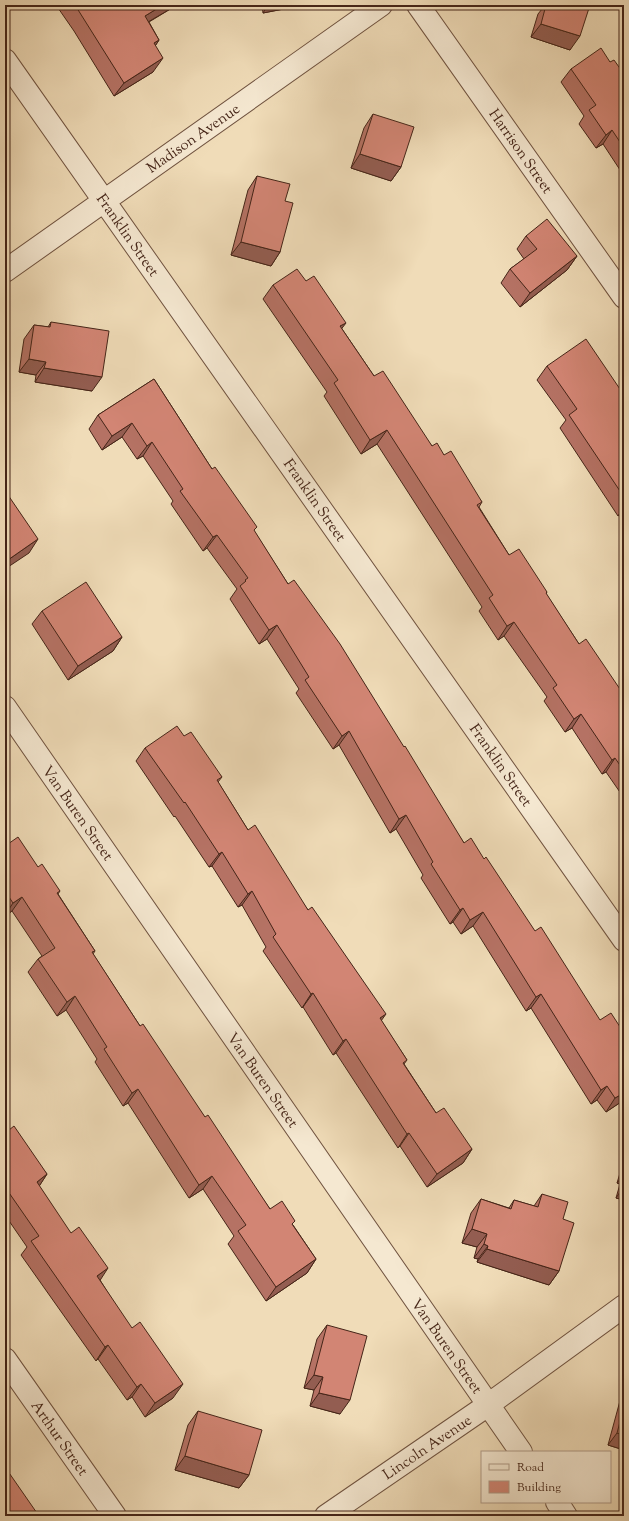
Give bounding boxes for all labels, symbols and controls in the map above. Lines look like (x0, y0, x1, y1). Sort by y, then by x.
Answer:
street label: Madison Avenue (143, 99, 245, 179)
street label: Harrison Street (483, 105, 557, 198)
street label: Franklin Street (90, 190, 163, 282)
street label: Franklin Street (277, 455, 350, 547)
street label: Franklin Street (463, 720, 536, 812)
street label: Van Buren Street (36, 762, 117, 866)
street label: Van Buren Street (221, 1029, 302, 1133)
street label: Van Buren Street (405, 1295, 486, 1399)
street label: Arthur Street (25, 1397, 92, 1481)
street label: Lincoln Avenue (379, 1411, 477, 1486)
legend (481, 1451, 611, 1503)
text: Road (517, 1459, 544, 1477)
text: Building (517, 1479, 561, 1497)

